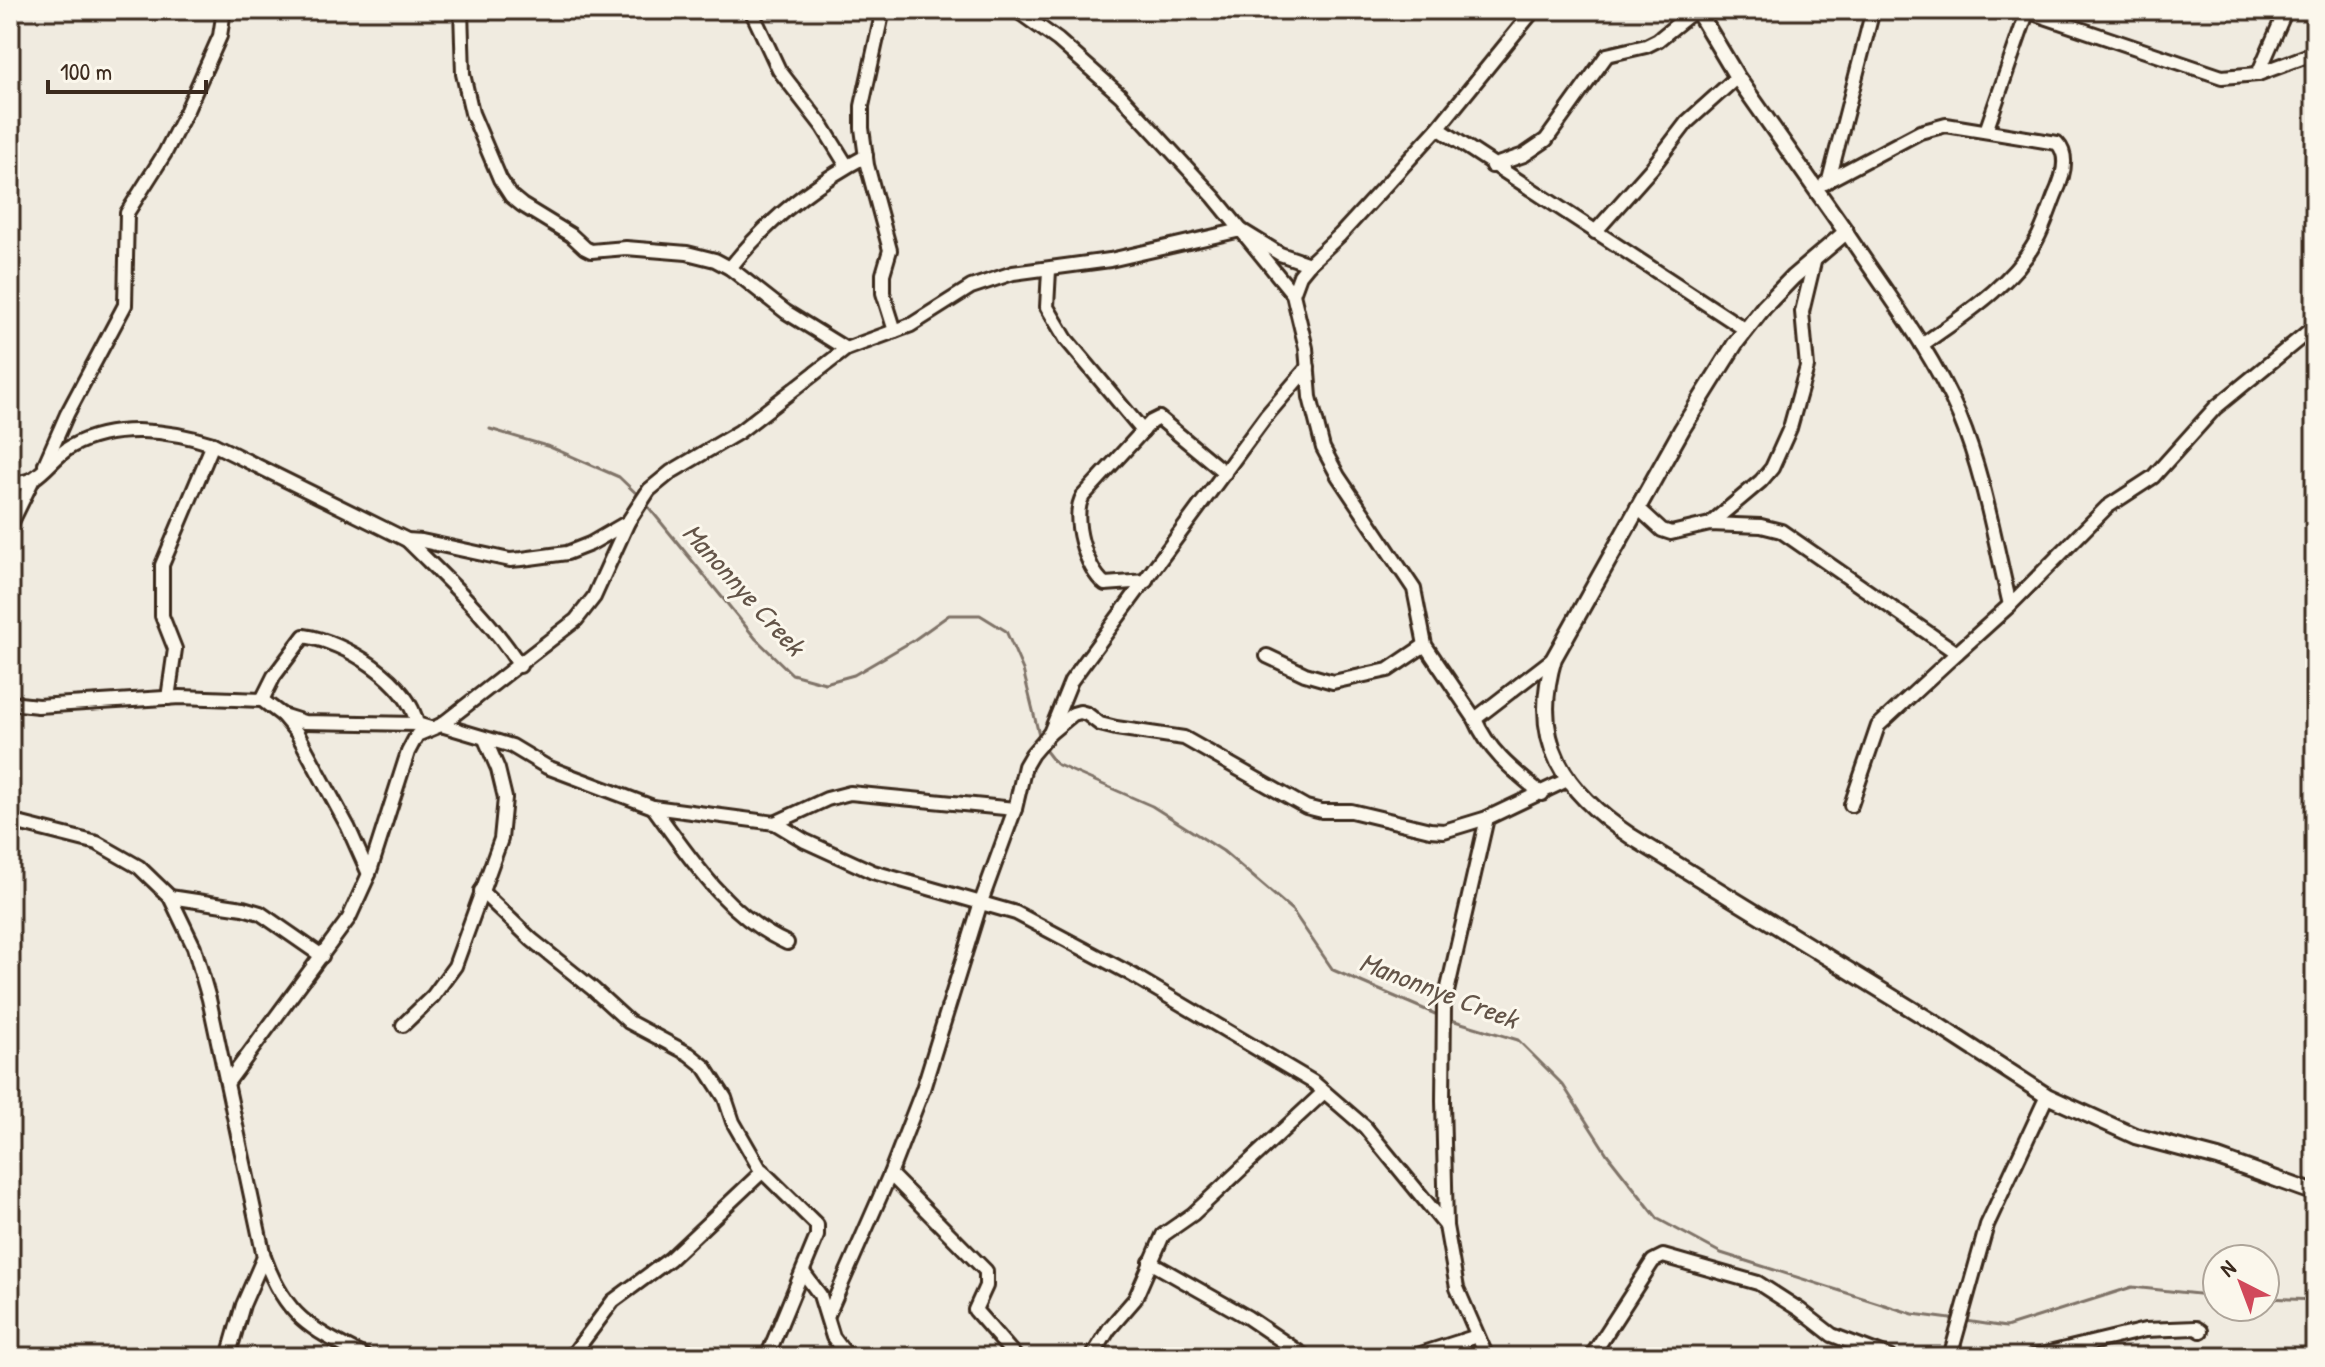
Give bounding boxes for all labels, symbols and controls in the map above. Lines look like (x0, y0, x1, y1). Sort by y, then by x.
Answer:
scale bar (48, 44, 206, 94)
text: 100 m (60, 55, 112, 87)
water label: Manonnye Creek (674, 514, 815, 665)
water label: Manonnye Creek (1355, 942, 1526, 1038)
north arrow (2201, 1243, 2281, 1323)
text: N (2213, 1253, 2242, 1283)

